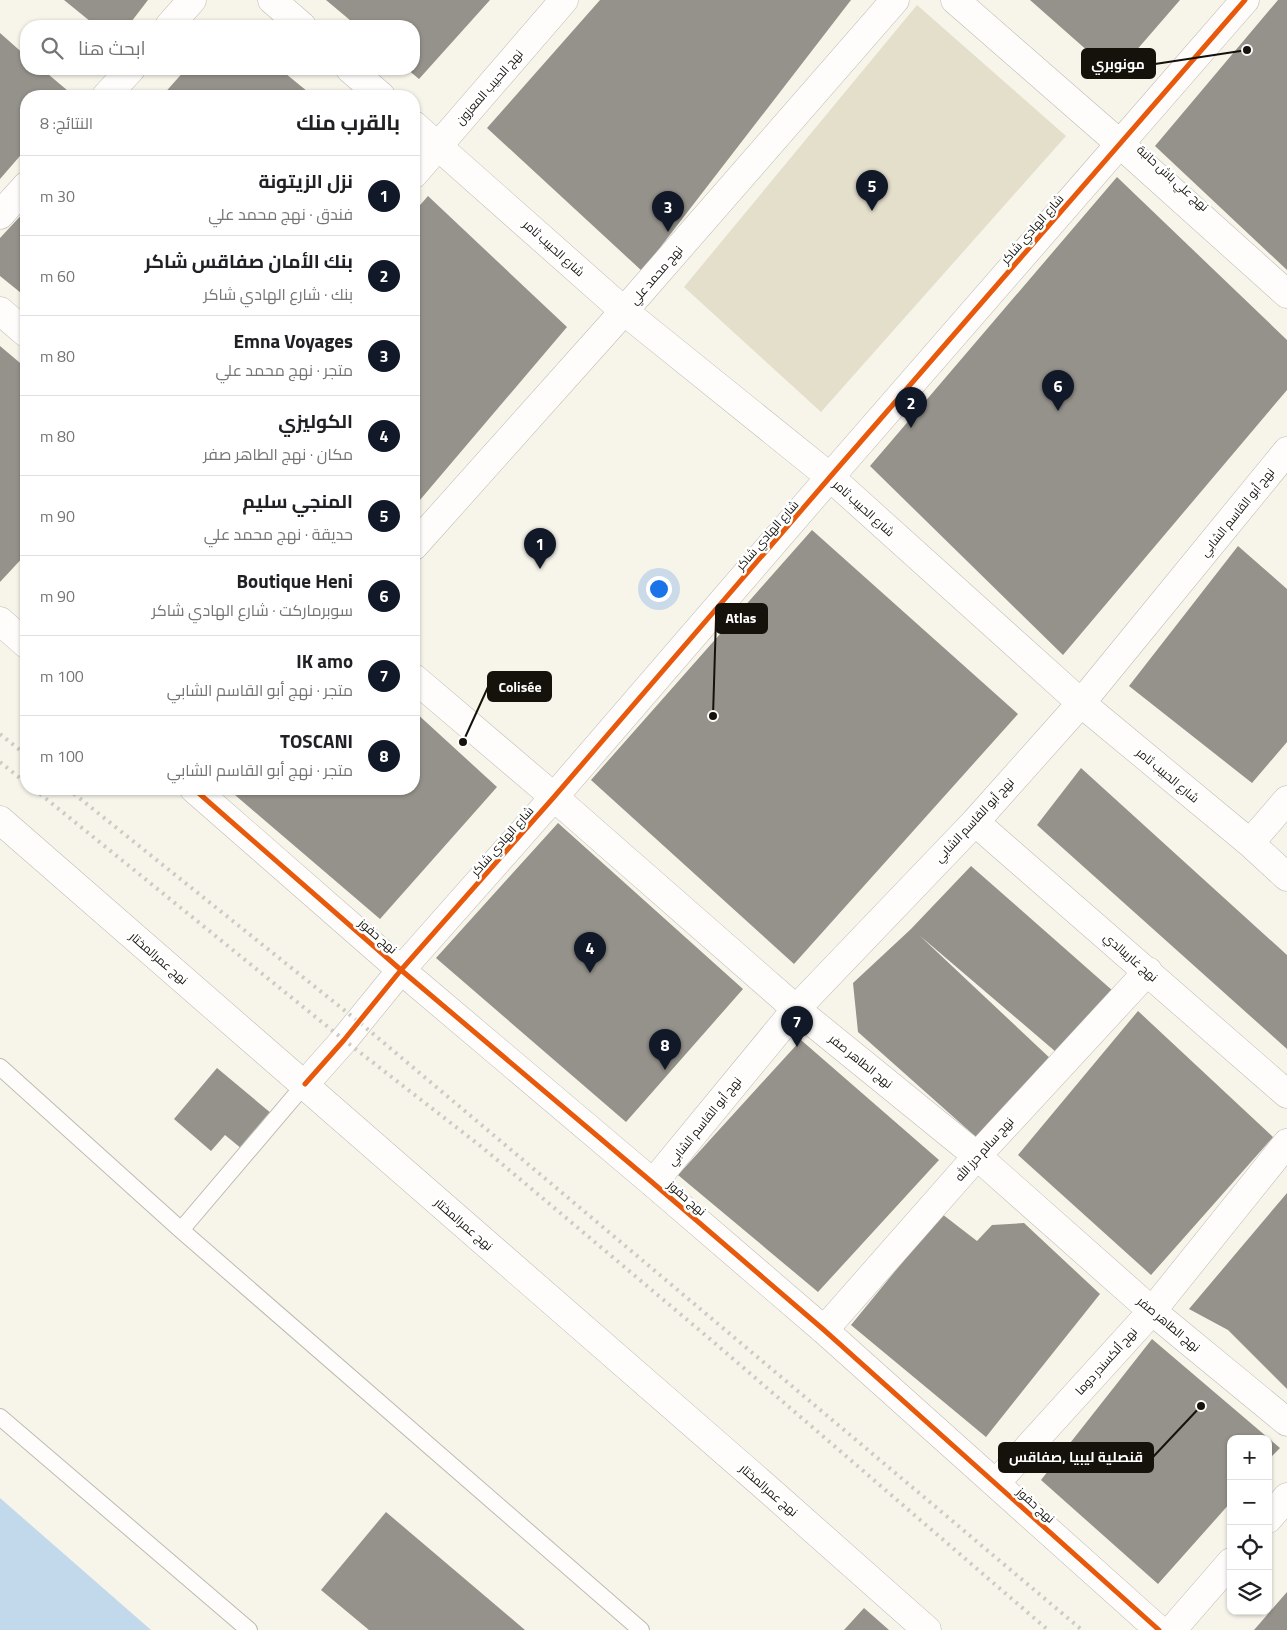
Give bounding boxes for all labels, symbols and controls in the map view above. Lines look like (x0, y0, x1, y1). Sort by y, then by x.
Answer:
search box (20, 20, 420, 75)
text: ابحث هنا (78, 33, 146, 62)
icon: search (38, 34, 66, 62)
street label: نهج الحبيب المعزون (451, 45, 527, 129)
callout: مونوبري (1082, 49, 1155, 78)
text: مونوبري (1091, 53, 1145, 75)
text: بالقرب منك (296, 106, 400, 138)
text: النتائج: 8 (40, 111, 93, 135)
street label: نهج علي باش حانبة (1132, 140, 1213, 216)
text: نزل الزيتونة (258, 166, 353, 195)
pin: 5 (856, 170, 888, 211)
text: 30 m (40, 184, 75, 208)
text: 1 (380, 184, 388, 208)
street label: شارع الهادي شاكر (995, 190, 1069, 270)
pin: 3 (652, 191, 684, 232)
text: فندق · نهج محمد علي (208, 202, 353, 226)
street label: شارع الحبيب ثامر (518, 214, 589, 281)
street label: نهج محمد علي (625, 241, 688, 309)
text: بنك الأمان صفاقس شاكر (145, 246, 353, 275)
text: 60 m (40, 264, 75, 288)
text: 2 (380, 264, 388, 288)
text: بنك · شارع الهادي شاكر (204, 282, 353, 306)
text: Emna Voyages (233, 326, 353, 355)
text: 80 m (40, 344, 75, 368)
text: 3 (380, 344, 388, 368)
text: متجر · نهج محمد علي (216, 358, 353, 382)
pin: 6 (1042, 370, 1074, 411)
pin: 2 (895, 387, 927, 428)
text: الكوليزي (278, 406, 353, 435)
text: 80 m (40, 424, 75, 448)
text: 4 (380, 424, 388, 448)
text: مكان · نهج الطاهر صفر (203, 442, 353, 466)
street label: نهج أبو القاسم الشابي (1195, 463, 1280, 561)
street label: شارع الحبيب ثامر (828, 474, 899, 541)
text: المنجي سليم (242, 486, 353, 515)
street label: شارع الهادي شاكر (730, 496, 804, 576)
text: 90 m (40, 504, 75, 528)
text: 5 (380, 504, 388, 528)
text: حديقة · نهج محمد علي (204, 522, 353, 546)
pin: 1 (524, 528, 556, 569)
text: Boutique Heni (236, 566, 353, 595)
your location (646, 576, 672, 602)
text: 90 m (40, 584, 75, 608)
text: 6 (380, 584, 388, 608)
text: سوبرماركت · شارع الهادي شاكر (152, 598, 353, 622)
callout: Atlas (716, 604, 767, 633)
text: Atlas (726, 607, 757, 628)
text: IK amo (296, 646, 353, 675)
text: 100 m (40, 664, 84, 688)
text: 7 (380, 664, 388, 688)
callout: Colisée (488, 672, 551, 701)
text: Colisée (498, 676, 542, 697)
text: متجر · نهج أبو القاسم الشابي (167, 678, 353, 702)
text: TOSCANI (280, 726, 353, 755)
street label: شارع الحبيب ثامر (1132, 742, 1204, 807)
text: 100 m (40, 744, 84, 768)
text: 8 (380, 744, 388, 768)
text: متجر · نهج أبو القاسم الشابي (167, 758, 353, 782)
street label: نهج أبو القاسم الشابي (930, 773, 1019, 867)
street label: شارع الهادي شاكر (465, 802, 539, 882)
street label: نهج حفوز (354, 913, 401, 958)
street label: نهج عمرالمختار (125, 926, 192, 989)
street label: نهج غاريبالدي (1099, 928, 1162, 987)
pin: 4 (574, 932, 606, 973)
pin: 7 (781, 1006, 813, 1047)
pin: 8 (649, 1029, 681, 1070)
street label: نهج الطاهر صفر (824, 1029, 897, 1093)
street label: نهج أبو القاسم الشابي (662, 1072, 747, 1170)
street label: نهج سالم حرز الله (950, 1113, 1018, 1185)
street label: نهج حفوز (663, 1175, 710, 1220)
street label: نهج عمرالمختار (430, 1192, 497, 1255)
street label: نهج الطاهر صفر (1133, 1291, 1205, 1356)
street label: نهج ألكسندر دوما (1070, 1323, 1142, 1399)
map controls (1227, 1435, 1272, 1615)
button: + (1227, 1435, 1272, 1480)
callout: قنصلية ليبيا ,صفاقس (999, 1443, 1153, 1472)
text: قنصلية ليبيا ,صفاقس (1009, 1446, 1143, 1467)
street label: نهج عمرالمختار (735, 1458, 802, 1521)
button: − (1227, 1480, 1272, 1525)
street label: نهج حفوز (1012, 1482, 1059, 1527)
button: locate (1227, 1525, 1272, 1570)
button: layers (1227, 1570, 1272, 1615)

